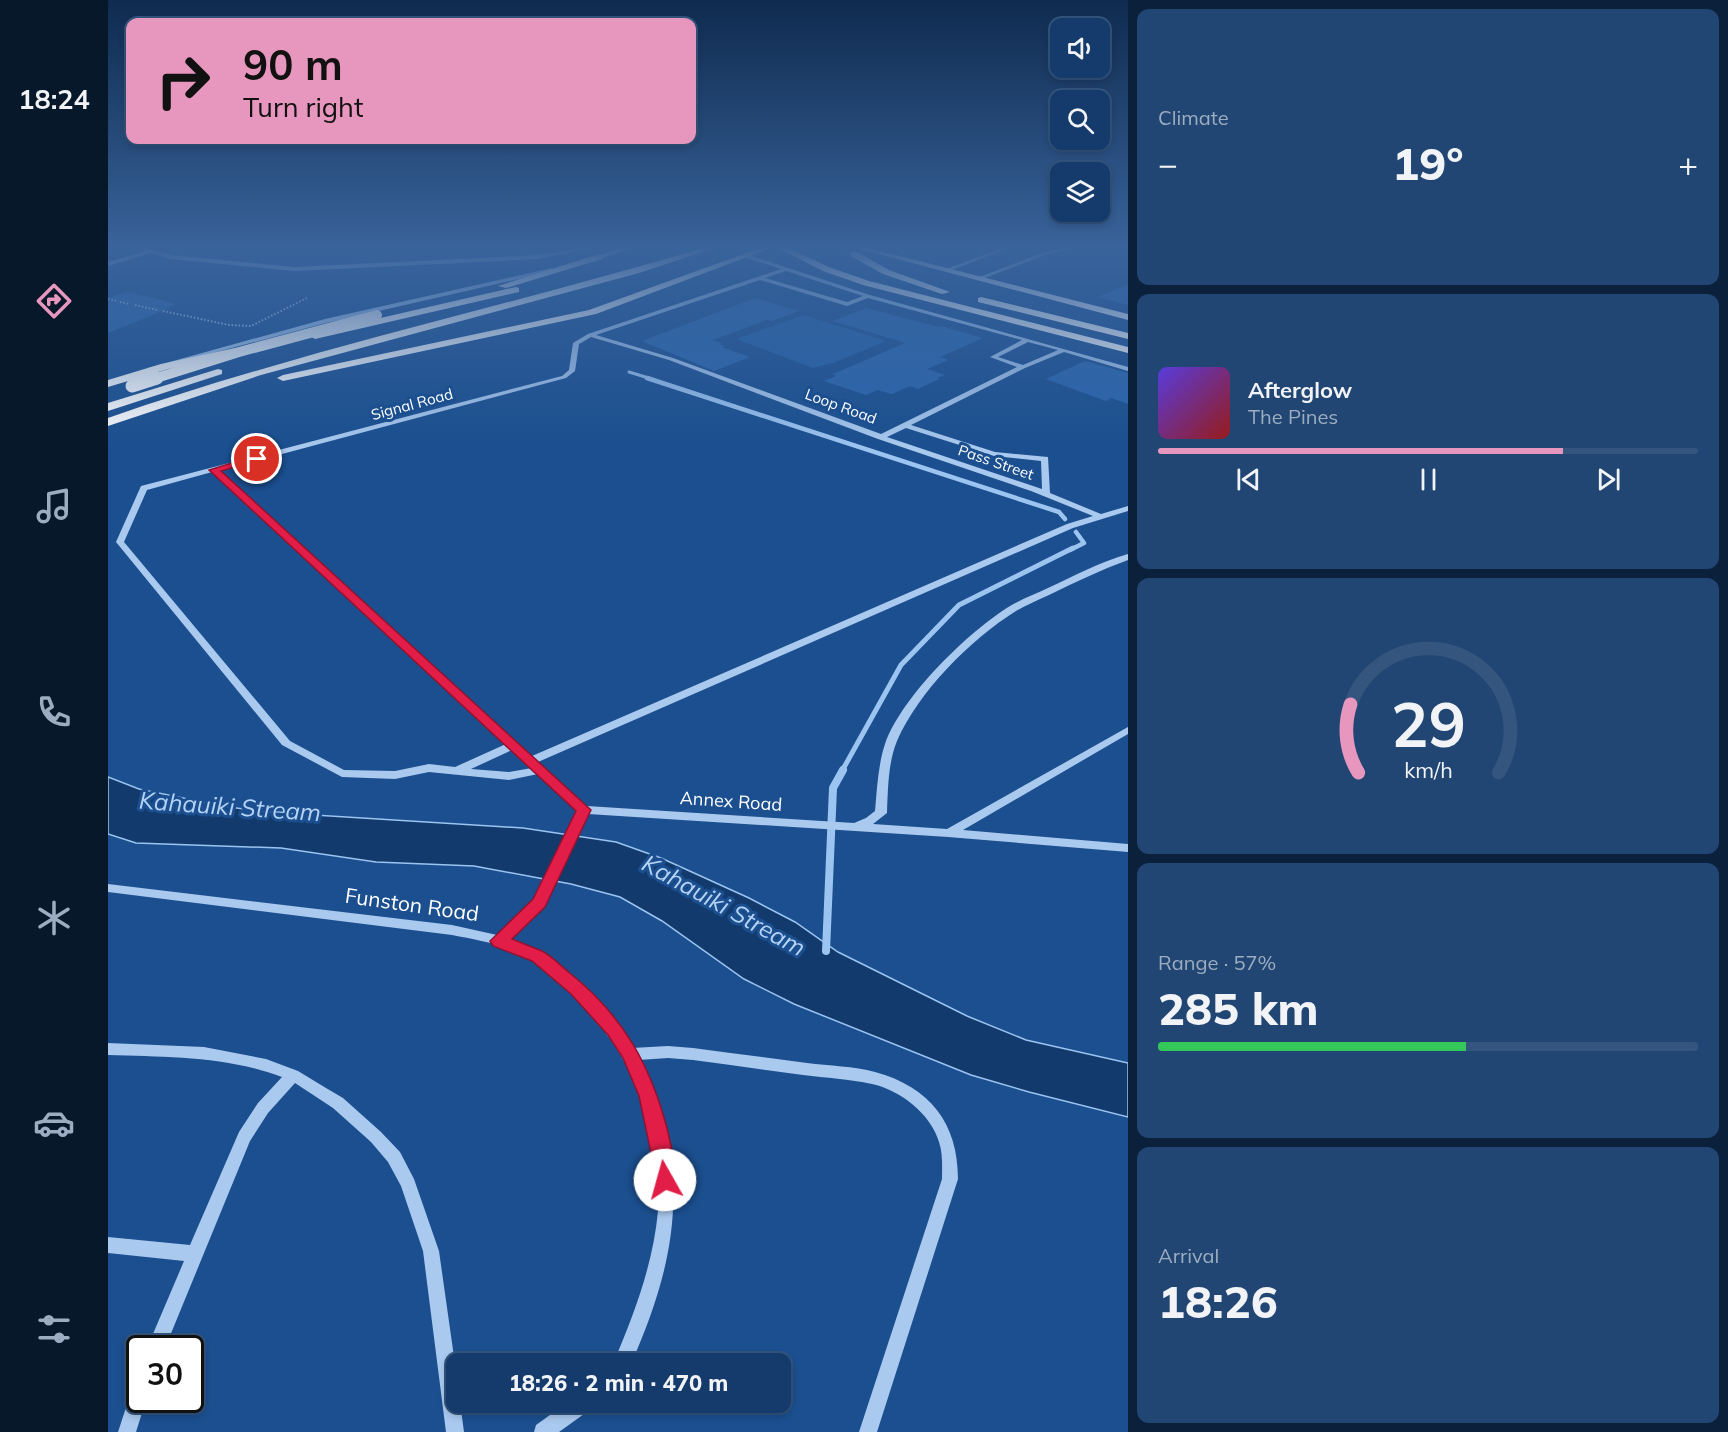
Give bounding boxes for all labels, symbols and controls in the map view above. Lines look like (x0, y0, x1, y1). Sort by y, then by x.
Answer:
map controls (1050, 18, 1110, 222)
button: sound (1050, 18, 1110, 78)
text: 90 m (243, 38, 343, 91)
icon: right (144, 42, 222, 120)
text: 18:24 (18, 82, 90, 116)
text: Turn right (243, 90, 363, 124)
button: search (1050, 90, 1110, 150)
text: Climate (1158, 105, 1229, 130)
text: 19° (1392, 135, 1464, 191)
text: − (1158, 143, 1178, 184)
text: + (1678, 143, 1698, 184)
button: layers (1050, 162, 1110, 222)
icon: directions (33, 280, 75, 322)
text: Afterglow (1248, 376, 1352, 404)
street label: Signal Road (369, 384, 455, 424)
street label: Loop Road (803, 384, 879, 428)
text: The Pines (1248, 404, 1338, 429)
pin (231, 433, 282, 484)
street label: Pass Street (956, 440, 1036, 484)
icon: arrive (240, 442, 273, 475)
icon: previous (1232, 463, 1265, 496)
icon: pause (1412, 463, 1445, 496)
icon: next (1592, 463, 1625, 496)
icon: music (33, 485, 75, 527)
text: 29 (1391, 684, 1465, 763)
icon: phone (33, 691, 75, 733)
text: km/h (1404, 756, 1452, 783)
water label: Kahauiki Stream (138, 785, 322, 827)
street label: Annex Road (679, 786, 783, 816)
water label: Kahauiki Stream (637, 848, 811, 962)
street label: Funston Road (343, 882, 481, 926)
icon: climate (33, 897, 75, 939)
text: Range · 57% (1158, 950, 1276, 975)
text: 285 km (1158, 980, 1319, 1036)
icon: car (33, 1102, 75, 1144)
position arrow (633, 1148, 697, 1212)
text: Arrival (1158, 1243, 1219, 1268)
text: 18:26 (1158, 1273, 1278, 1329)
icon: filters (33, 1308, 75, 1350)
speed limit sign: 30 (126, 1335, 204, 1413)
text: 18:26 · 2 min · 470 m (509, 1369, 728, 1397)

